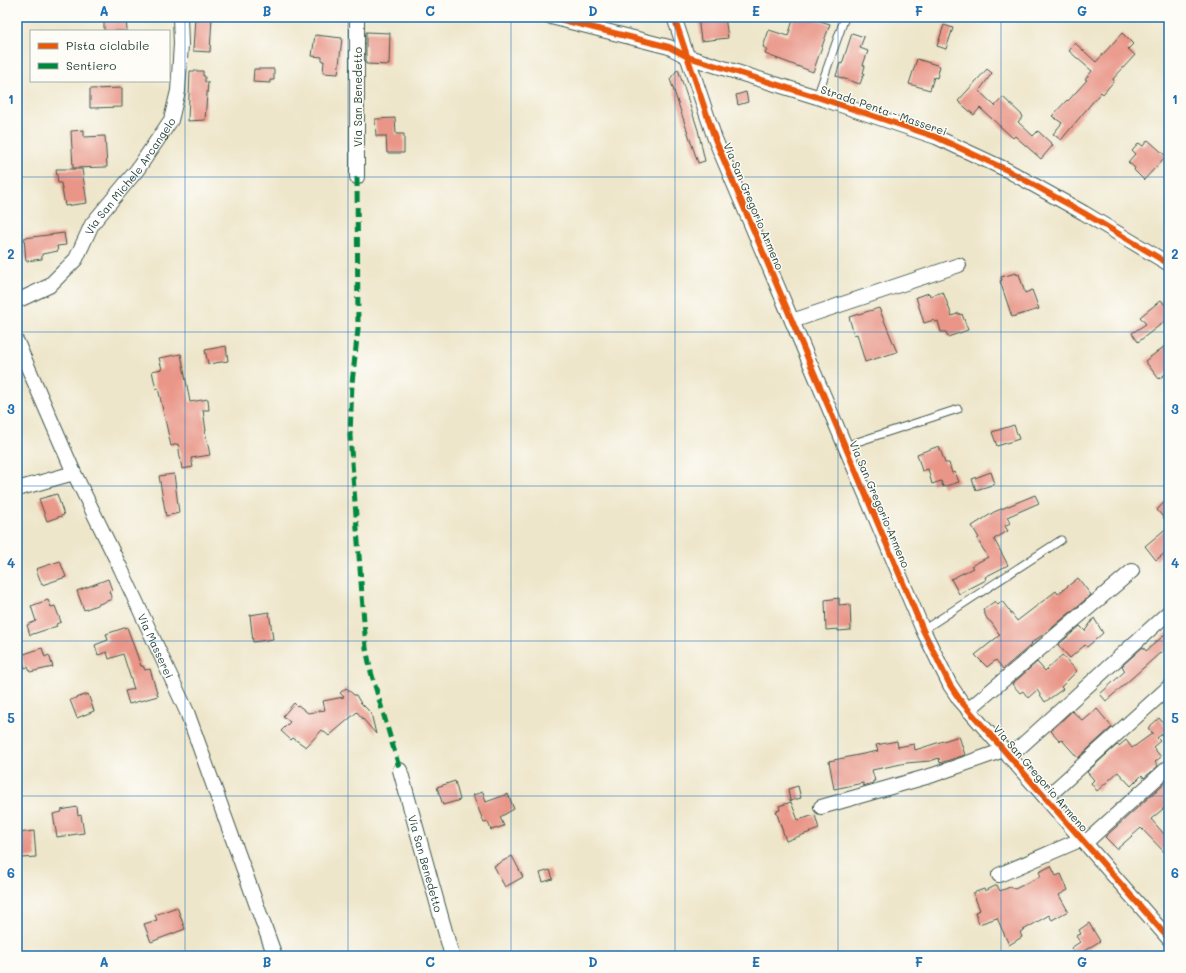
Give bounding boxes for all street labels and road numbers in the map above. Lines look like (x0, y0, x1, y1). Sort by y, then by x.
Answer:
street label: Via San Benedetto (350, 47, 365, 147)
street label: Strada Penta - Masserei (819, 81, 949, 139)
street label: Via San Michele Arcangelo (81, 114, 179, 237)
street label: Via San Gregorio Armeno (720, 140, 788, 272)
street label: Via San Gregorio Armeno (846, 438, 914, 570)
street label: Via Masserei (135, 611, 178, 680)
street label: Via San Gregorio Armeno (990, 721, 1092, 835)
street label: Via San Benedetto (405, 813, 447, 914)

